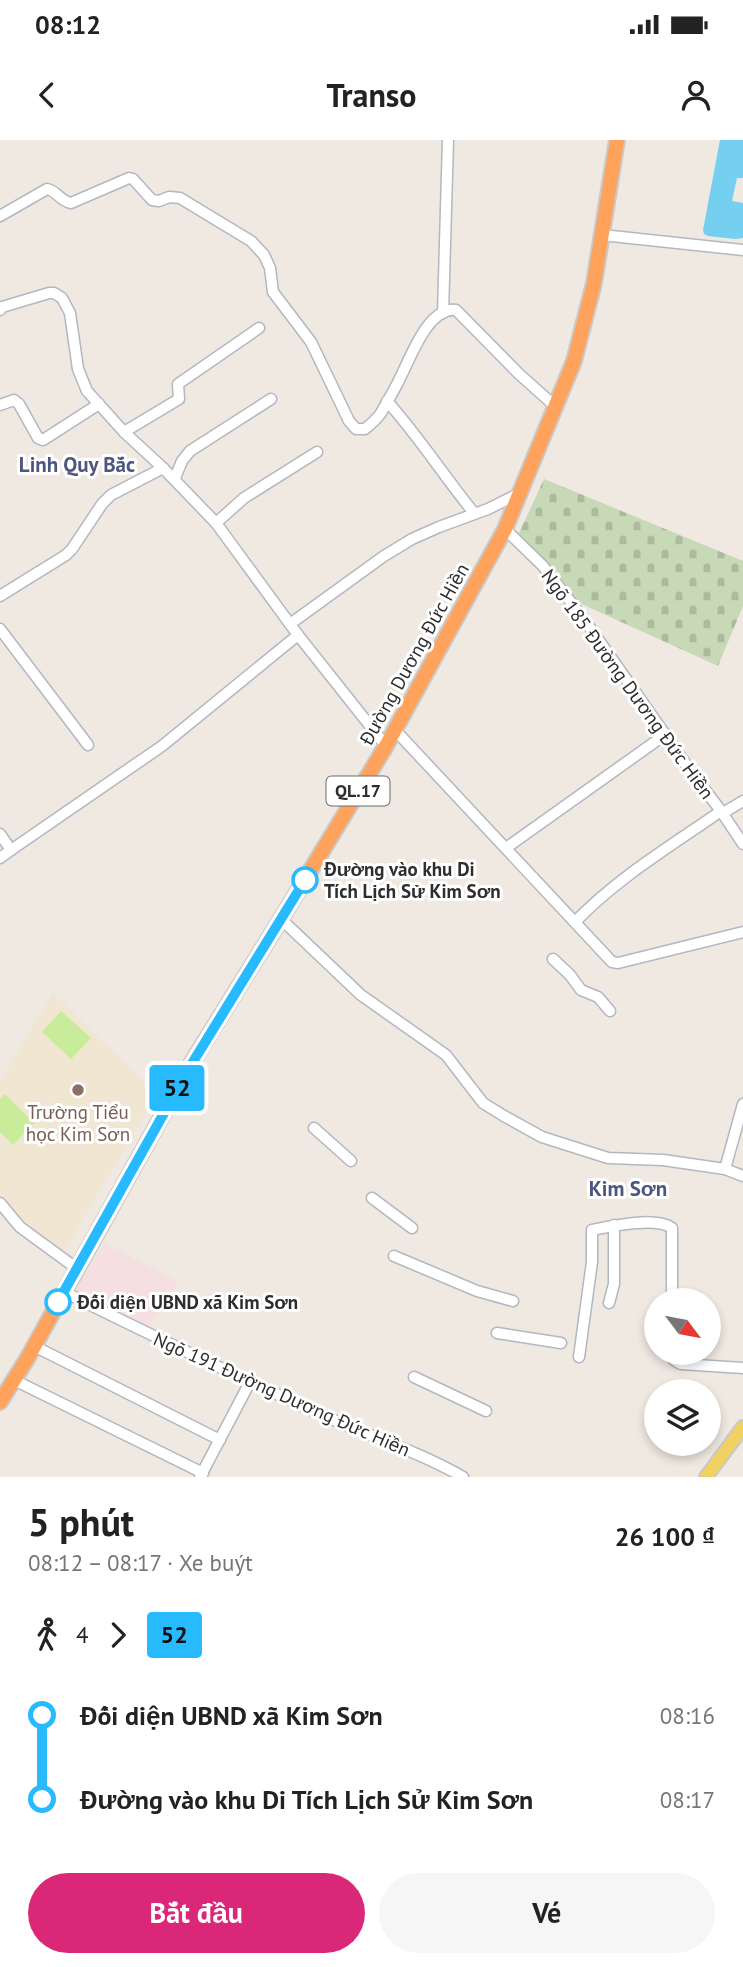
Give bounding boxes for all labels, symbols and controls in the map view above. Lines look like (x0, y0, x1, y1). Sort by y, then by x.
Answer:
text: 08:12 (35, 8, 101, 41)
text: Transo (326, 74, 417, 116)
icon: back (28, 76, 66, 114)
icon: person (677, 76, 715, 114)
district label: Linh Quy Bắc (19, 451, 135, 478)
street label: Đường Dương Đức Hiền (354, 559, 474, 750)
street label: Ngõ 185 Đường Dương Đức Hiền (537, 564, 719, 804)
road number: QL.17 (326, 776, 390, 806)
place label: Đường vào khu Di Tích Lịch Sử Kim Sơn (323, 857, 501, 903)
marker: Đường vào khu Di Tích Lịch Sử Kim Sơn (292, 867, 318, 893)
line badge: 52 (146, 1065, 208, 1111)
text: 52 (163, 1072, 191, 1103)
marker: Trường Tiểu học Kim Sơn (70, 1082, 86, 1098)
place label: Trường Tiểu học Kim Sơn (26, 1100, 130, 1146)
district label: Kim Sơn (589, 1175, 667, 1202)
north arrow (644, 1288, 721, 1365)
map controls (644, 1288, 721, 1456)
marker: Đối diện UBND xã Kim Sơn (45, 1289, 71, 1315)
place label: Đối diện UBND xã Kim Sơn (76, 1290, 298, 1314)
street label: Ngõ 191 Đường Dương Đức Hiền (150, 1326, 414, 1462)
button: layers (644, 1379, 721, 1456)
text: 5 phút (28, 1497, 134, 1546)
text: 26 100 ₫ (615, 1520, 715, 1553)
text: 08:12 – 08:17 · Xe buýt (28, 1548, 253, 1577)
icon: walk (28, 1616, 66, 1654)
icon: forward (99, 1616, 137, 1654)
text: 52 (161, 1619, 188, 1650)
text: 4 (76, 1620, 89, 1649)
text: Đối diện UBND xã Kim Sơn (80, 1699, 383, 1732)
text: 08:16 (660, 1701, 715, 1730)
text: Đường vào khu Di Tích Lịch Sử Kim Sơn (80, 1783, 533, 1816)
text: 08:17 (660, 1785, 715, 1814)
button: Bắt đầu (28, 1873, 365, 1953)
button: Vé (379, 1873, 715, 1953)

